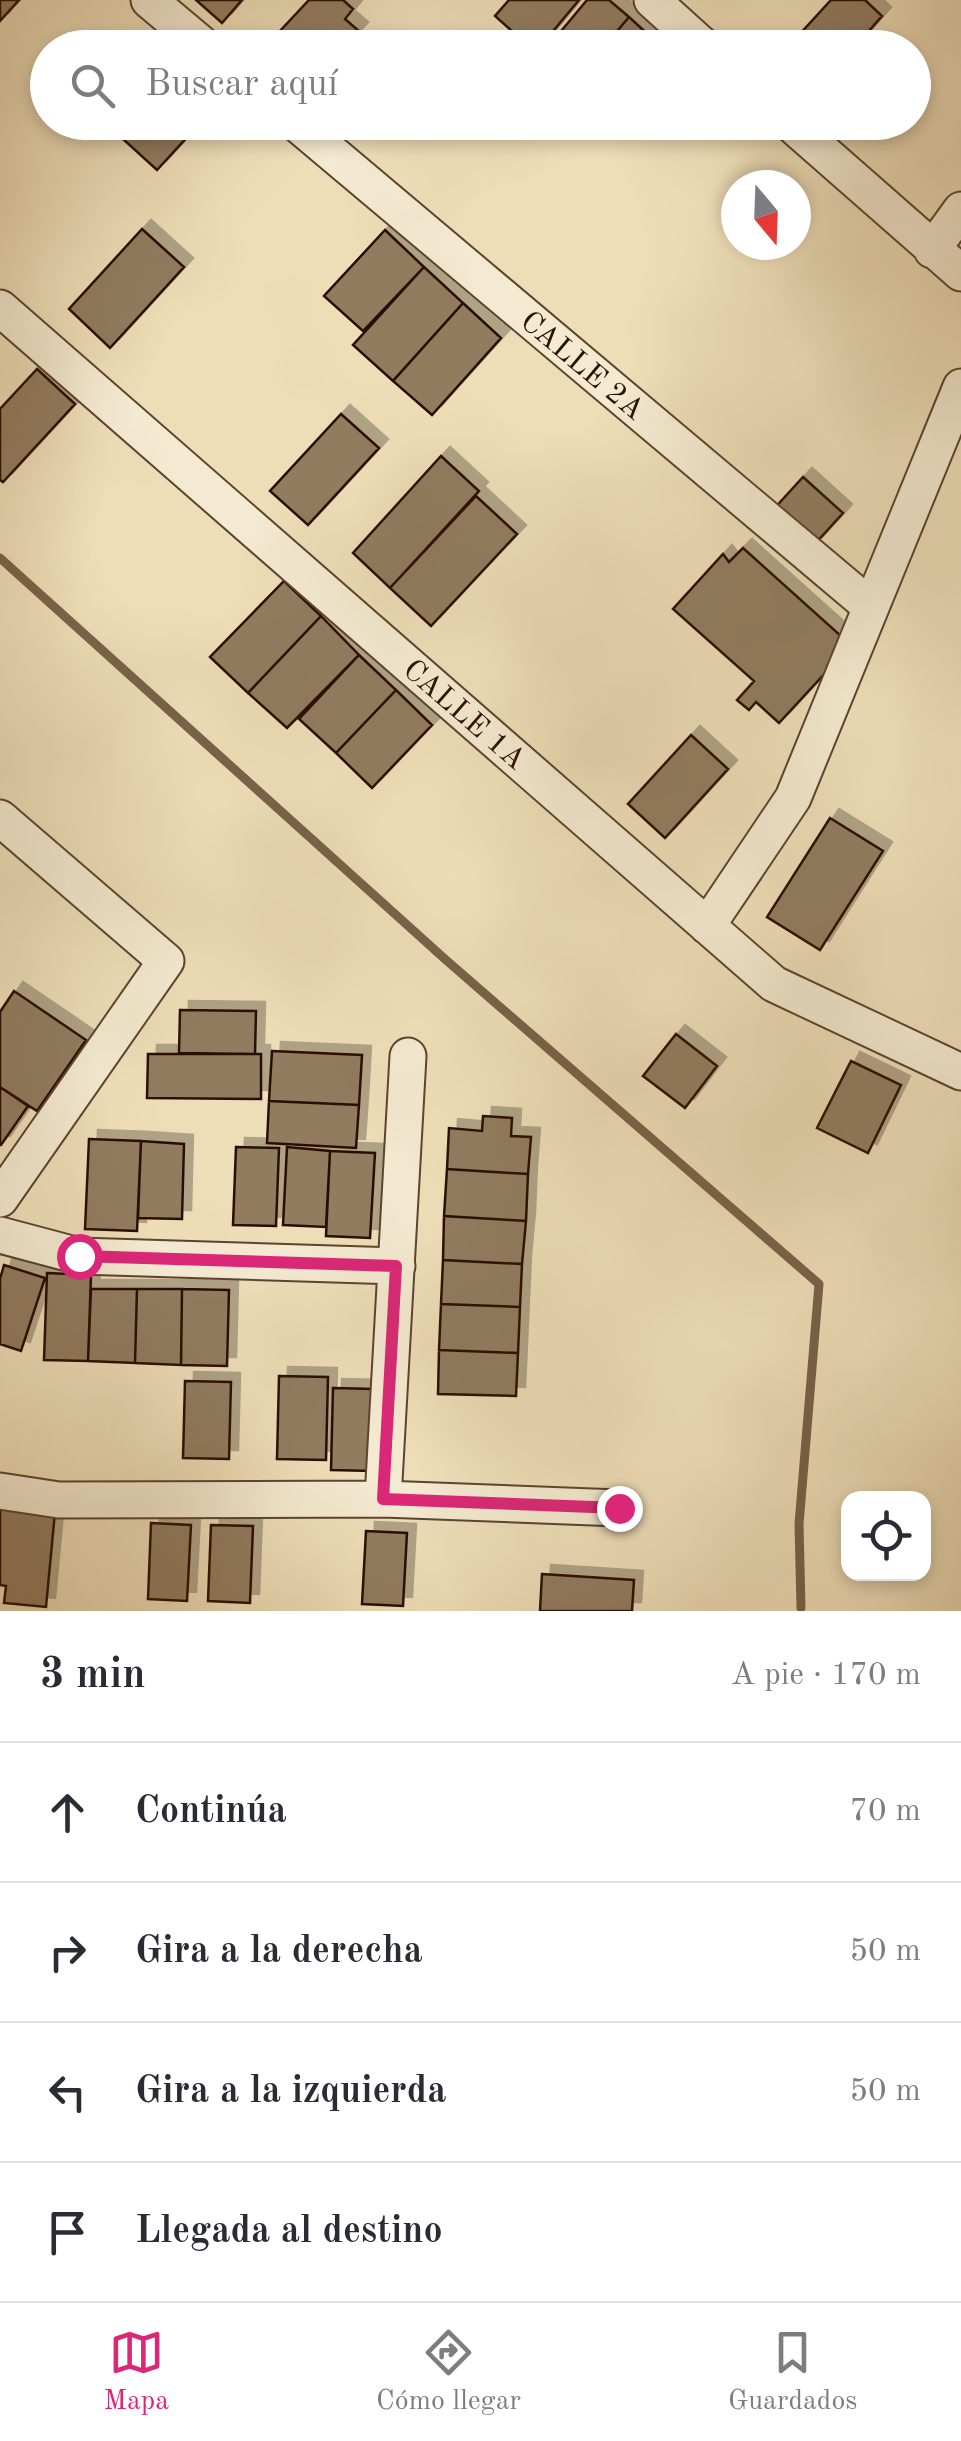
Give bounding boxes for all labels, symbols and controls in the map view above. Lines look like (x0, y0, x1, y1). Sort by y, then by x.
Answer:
search box (30, 30, 931, 140)
icon: search (65, 58, 120, 113)
text: Buscar aquí (145, 66, 338, 104)
north arrow (721, 170, 811, 260)
street label: CALLE 2A (514, 306, 649, 427)
street label: CALLE 1A (397, 655, 531, 776)
route start (57, 1234, 103, 1280)
route end (597, 1486, 643, 1532)
map controls (841, 1491, 931, 1581)
button: locate (841, 1491, 931, 1581)
text: 3 min (40, 1655, 146, 1697)
text: A pie · 170 m (731, 1660, 921, 1692)
icon: ahead (40, 1785, 95, 1840)
text: Continúa (135, 1793, 287, 1831)
text: 70 m (850, 1796, 921, 1828)
icon: right (40, 1925, 95, 1980)
text: Gira a la derecha (135, 1933, 423, 1971)
text: 50 m (850, 1936, 921, 1968)
icon: left (40, 2065, 95, 2120)
text: Gira a la izquierda (135, 2073, 447, 2111)
text: 50 m (850, 2076, 921, 2108)
icon: arrive (40, 2205, 95, 2260)
text: Llegada al destino (135, 2213, 443, 2251)
tab: Mapa (103, 2325, 169, 2420)
tab: Cómo llegar (376, 2325, 521, 2420)
tab: Guardados (728, 2325, 858, 2420)

